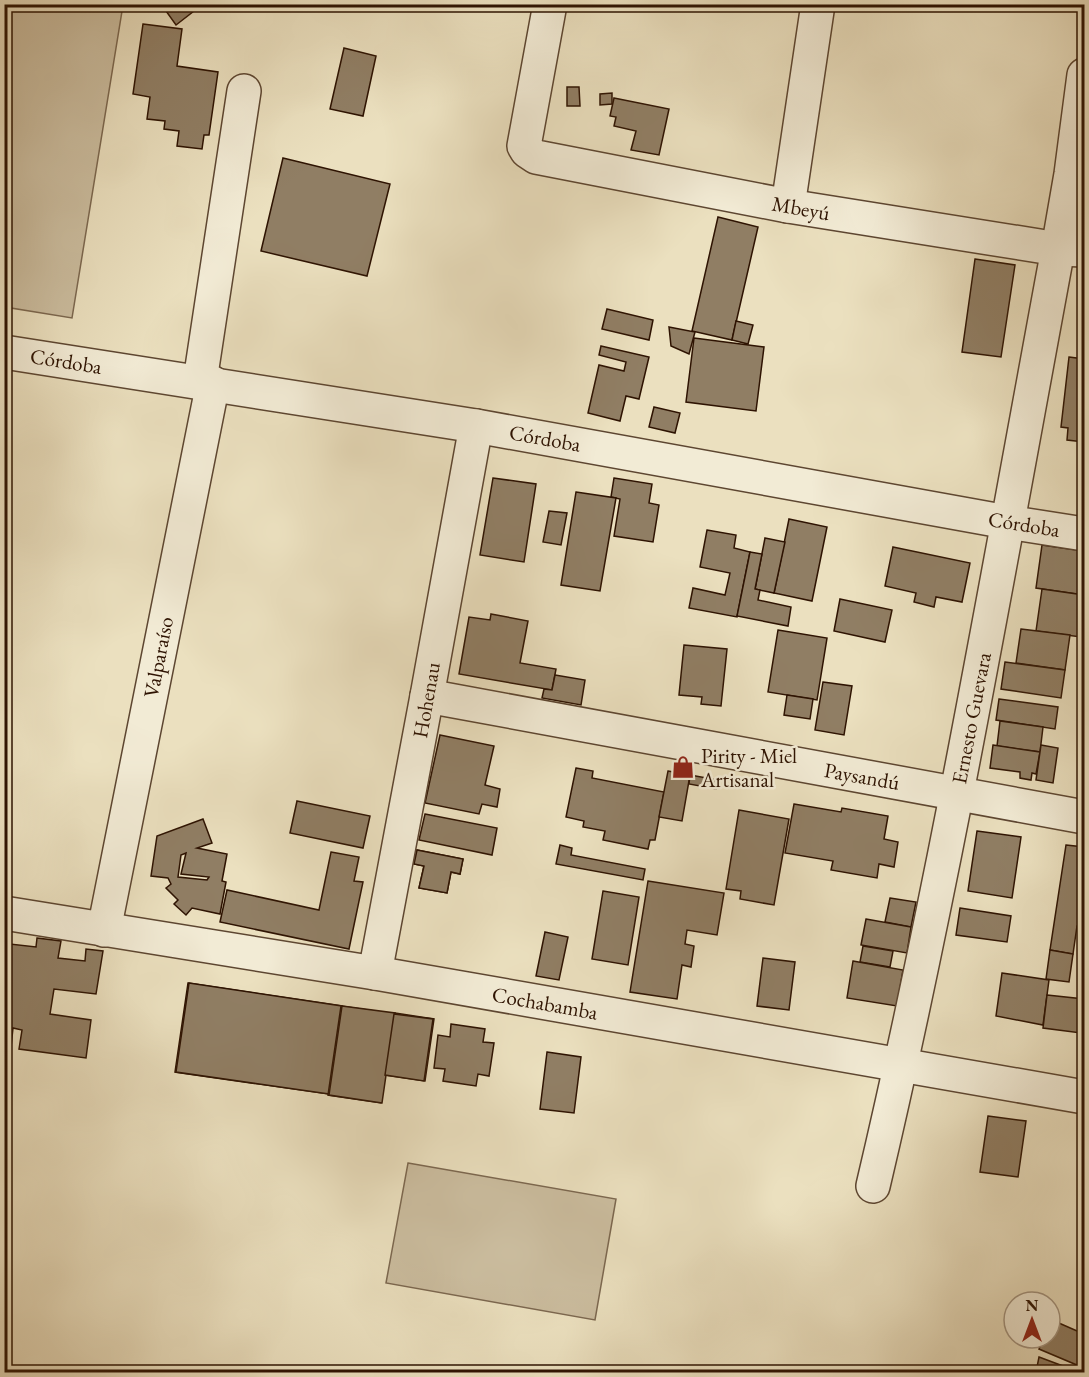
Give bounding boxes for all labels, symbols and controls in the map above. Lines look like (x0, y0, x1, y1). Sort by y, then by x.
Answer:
street label: Mbeyú (770, 190, 832, 226)
street label: Córdoba (28, 342, 104, 380)
street label: Córdoba (507, 418, 583, 458)
street label: Córdoba (986, 505, 1062, 543)
street label: Valparaíso (137, 614, 179, 700)
street label: Ernesto Guevara (945, 649, 997, 786)
street label: Hohenau (406, 660, 446, 740)
place label: Pirity - Miel Artisanal (700, 742, 797, 793)
shop icon: Pirity - Miel Artisanal (670, 754, 696, 780)
street label: Paysandú (822, 756, 902, 796)
street label: Cochabamba (490, 980, 601, 1026)
north arrow (1002, 1290, 1062, 1350)
text: N (1026, 1295, 1039, 1316)

